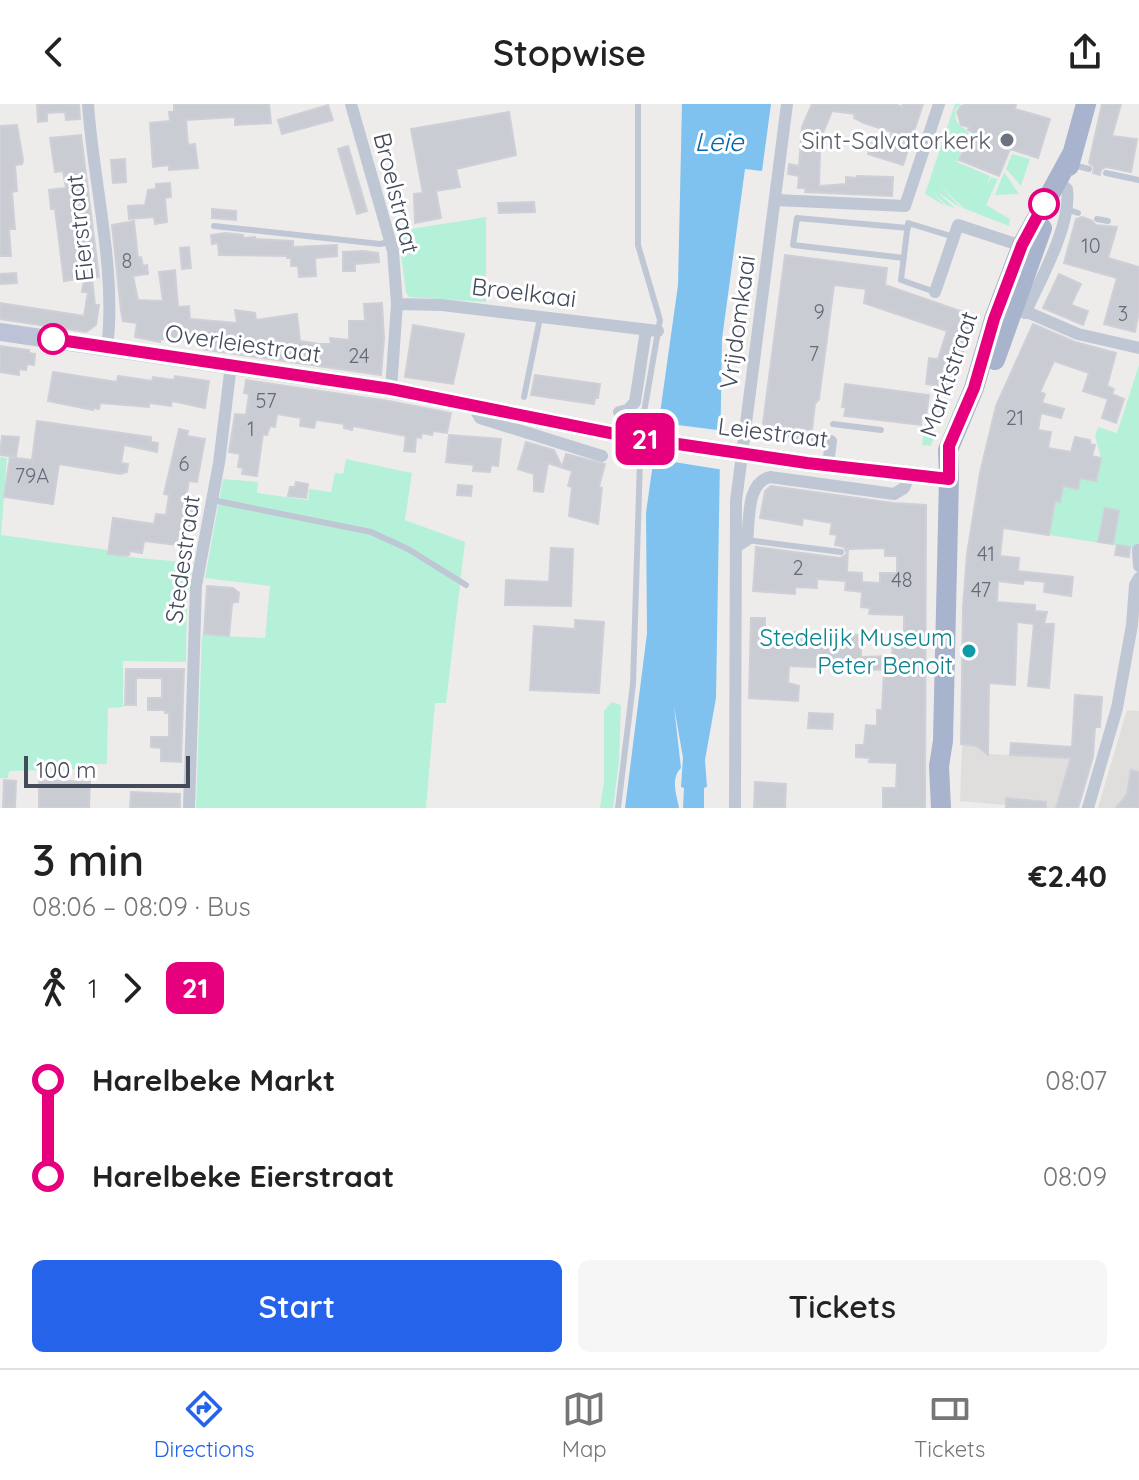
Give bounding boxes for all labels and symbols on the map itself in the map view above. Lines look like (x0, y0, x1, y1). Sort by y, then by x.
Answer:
water label: Leie (695, 125, 745, 158)
place label: Sint-Salvatorkerk (801, 125, 991, 155)
street label: Broelstraat (367, 129, 427, 257)
marker: Sint-Salvatorkerk (998, 131, 1016, 149)
street label: Eierstraat (58, 173, 100, 283)
unlabelled marker (1029, 189, 1059, 219)
house number: 10 (1081, 233, 1101, 258)
house number: 8 (122, 248, 132, 273)
street label: Vrijdomkaai (713, 253, 761, 391)
street label: Broelkaai (470, 271, 578, 313)
house number: 9 (813, 299, 825, 324)
house number: 3 (1118, 301, 1128, 326)
street label: Marktstraat (913, 307, 983, 441)
street label: Overleiestraat (163, 317, 323, 369)
unlabelled marker (38, 324, 68, 354)
house number: 7 (809, 341, 819, 366)
house number: 24 (348, 343, 370, 368)
house number: 57 (255, 388, 277, 413)
house number: 21 (1006, 405, 1024, 430)
street label: Leiestraat (716, 410, 830, 454)
line badge: 21 (609, 413, 681, 465)
house number: 1 (247, 416, 255, 441)
house number: 6 (179, 451, 190, 476)
house number: 79A (15, 463, 49, 488)
street label: Stedestraat (158, 493, 206, 625)
house number: 41 (977, 541, 995, 566)
house number: 2 (792, 555, 804, 580)
house number: 48 (891, 567, 913, 592)
house number: 47 (971, 577, 991, 602)
place label: Stedelijk Museum Peter Benoit (759, 622, 953, 680)
marker: Stedelijk Museum Peter Benoit (960, 642, 978, 660)
scale bar (24, 752, 190, 788)

